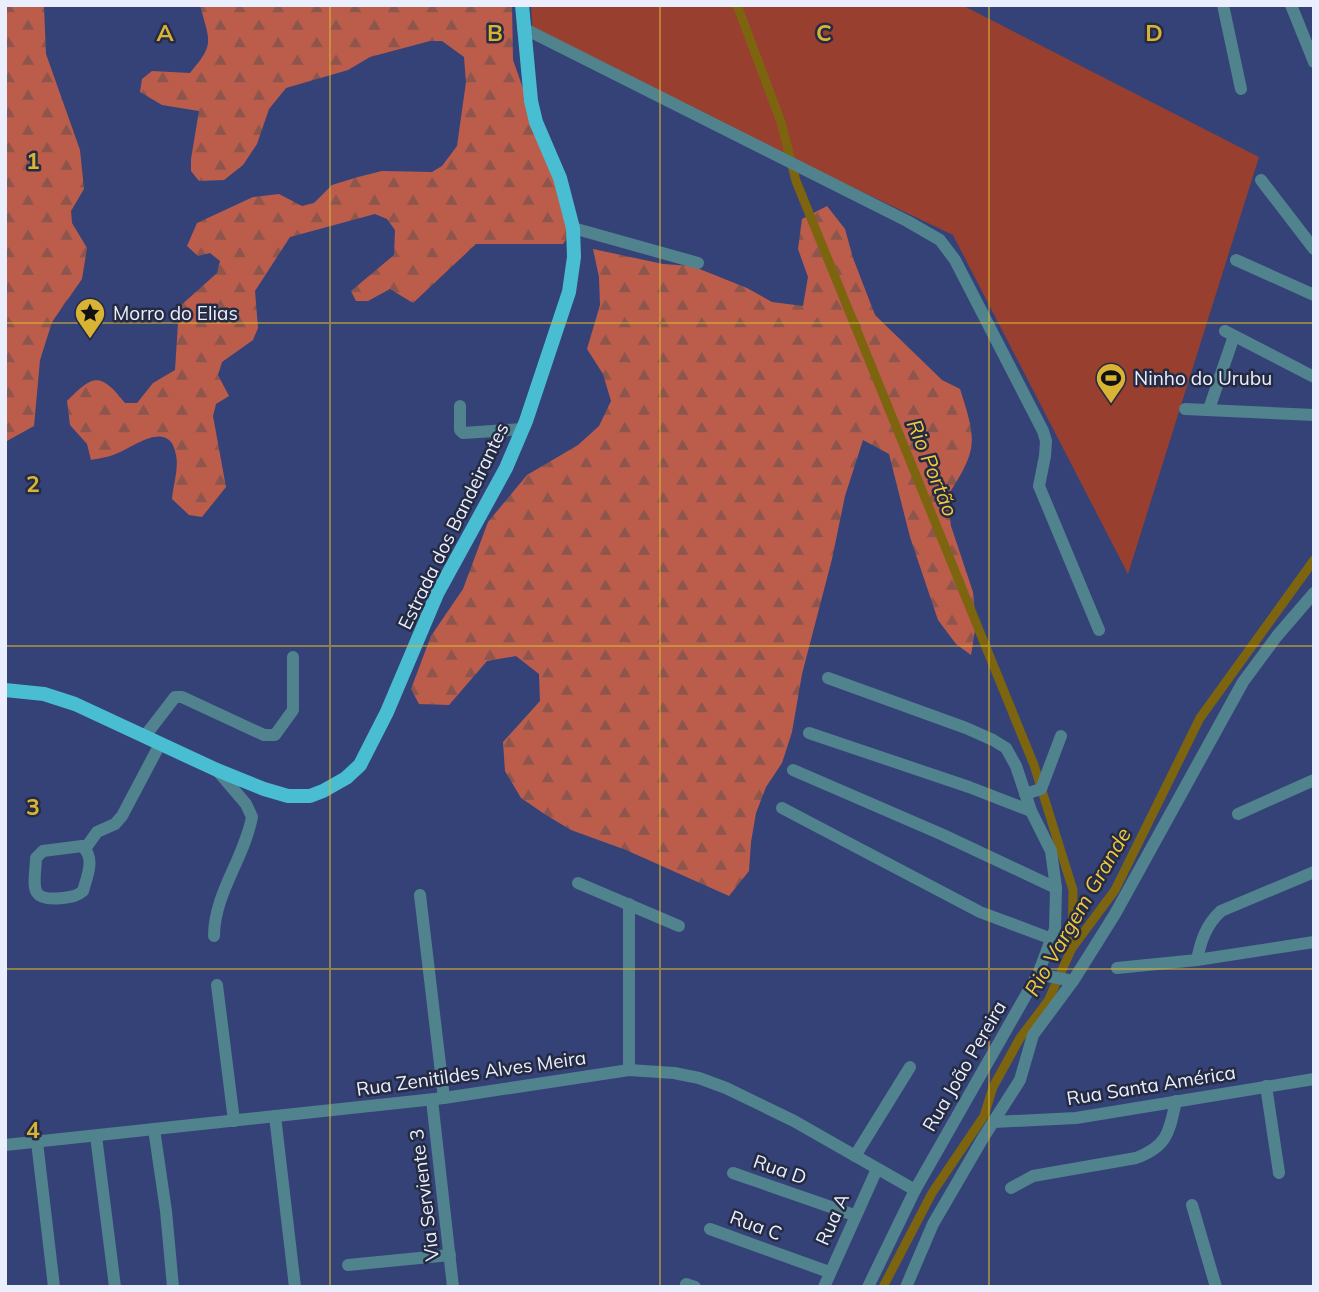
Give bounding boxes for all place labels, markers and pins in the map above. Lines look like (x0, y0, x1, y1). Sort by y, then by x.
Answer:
place icon: Morro do Elias (73, 296, 107, 340)
place label: Morro do Elias (113, 301, 238, 325)
sports icon: Ninho do Urubu (1094, 361, 1128, 405)
place label: Ninho do Urubu (1134, 366, 1272, 390)

